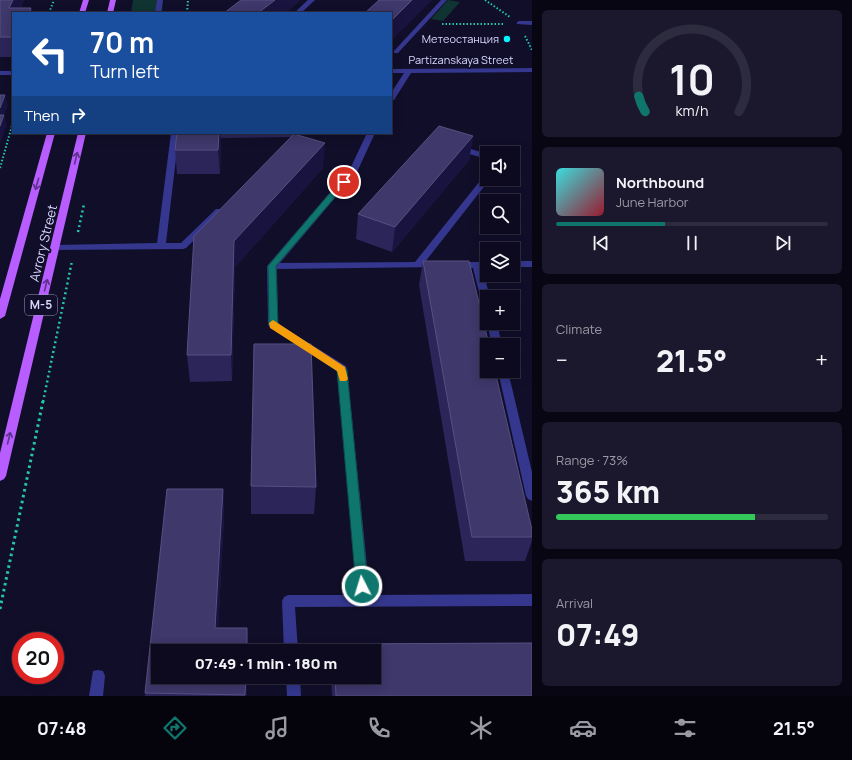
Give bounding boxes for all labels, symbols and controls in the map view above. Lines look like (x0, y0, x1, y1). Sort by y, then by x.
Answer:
text: 70 m (90, 23, 154, 61)
icon: left (24, 28, 76, 80)
place label: Метеостанция (422, 31, 499, 46)
marker: Метеостанция (502, 34, 512, 44)
text: 10 (669, 50, 715, 106)
street label: Partizanskaya Street (409, 52, 513, 67)
text: Turn left (90, 59, 160, 83)
text: km/h (675, 100, 709, 119)
icon: right (67, 104, 89, 126)
text: Then (24, 105, 59, 126)
map controls (480, 146, 520, 378)
button: sound (480, 146, 520, 186)
one-way arrow (73, 152, 81, 165)
pin (327, 165, 361, 199)
icon: arrive (333, 171, 355, 193)
text: Northbound (616, 172, 704, 193)
one-way arrow (32, 177, 40, 190)
text: June Harbor (616, 193, 689, 211)
button: search (480, 194, 520, 234)
street label: Avrory Street (25, 203, 61, 283)
icon: previous (590, 232, 612, 254)
icon: pause (681, 232, 703, 254)
icon: next (772, 232, 794, 254)
button: layers (480, 242, 520, 282)
one-way arrow (43, 278, 50, 291)
button: + (480, 290, 520, 330)
road number: М-5 (25, 295, 57, 315)
text: Climate (556, 320, 602, 338)
button: − (480, 338, 520, 378)
text: 21.5° (656, 340, 727, 381)
text: − (556, 345, 568, 375)
text: + (815, 345, 828, 375)
one-way arrow (6, 432, 13, 445)
text: Range · 73% (556, 451, 628, 469)
text: 365 km (556, 471, 660, 512)
position arrow (341, 565, 383, 607)
text: Arrival (556, 594, 593, 612)
text: 07:49 (556, 614, 639, 655)
speed limit sign: 20 (12, 632, 64, 684)
text: 07:49 · 1 min · 180 m (195, 653, 337, 674)
icon: directions (161, 714, 189, 742)
icon: music (263, 714, 291, 742)
icon: phone (365, 714, 393, 742)
icon: climate (467, 714, 495, 742)
icon: car (569, 714, 597, 742)
icon: filters (671, 714, 699, 742)
text: 07:48 (37, 716, 87, 740)
text: 21.5° (773, 716, 815, 740)

